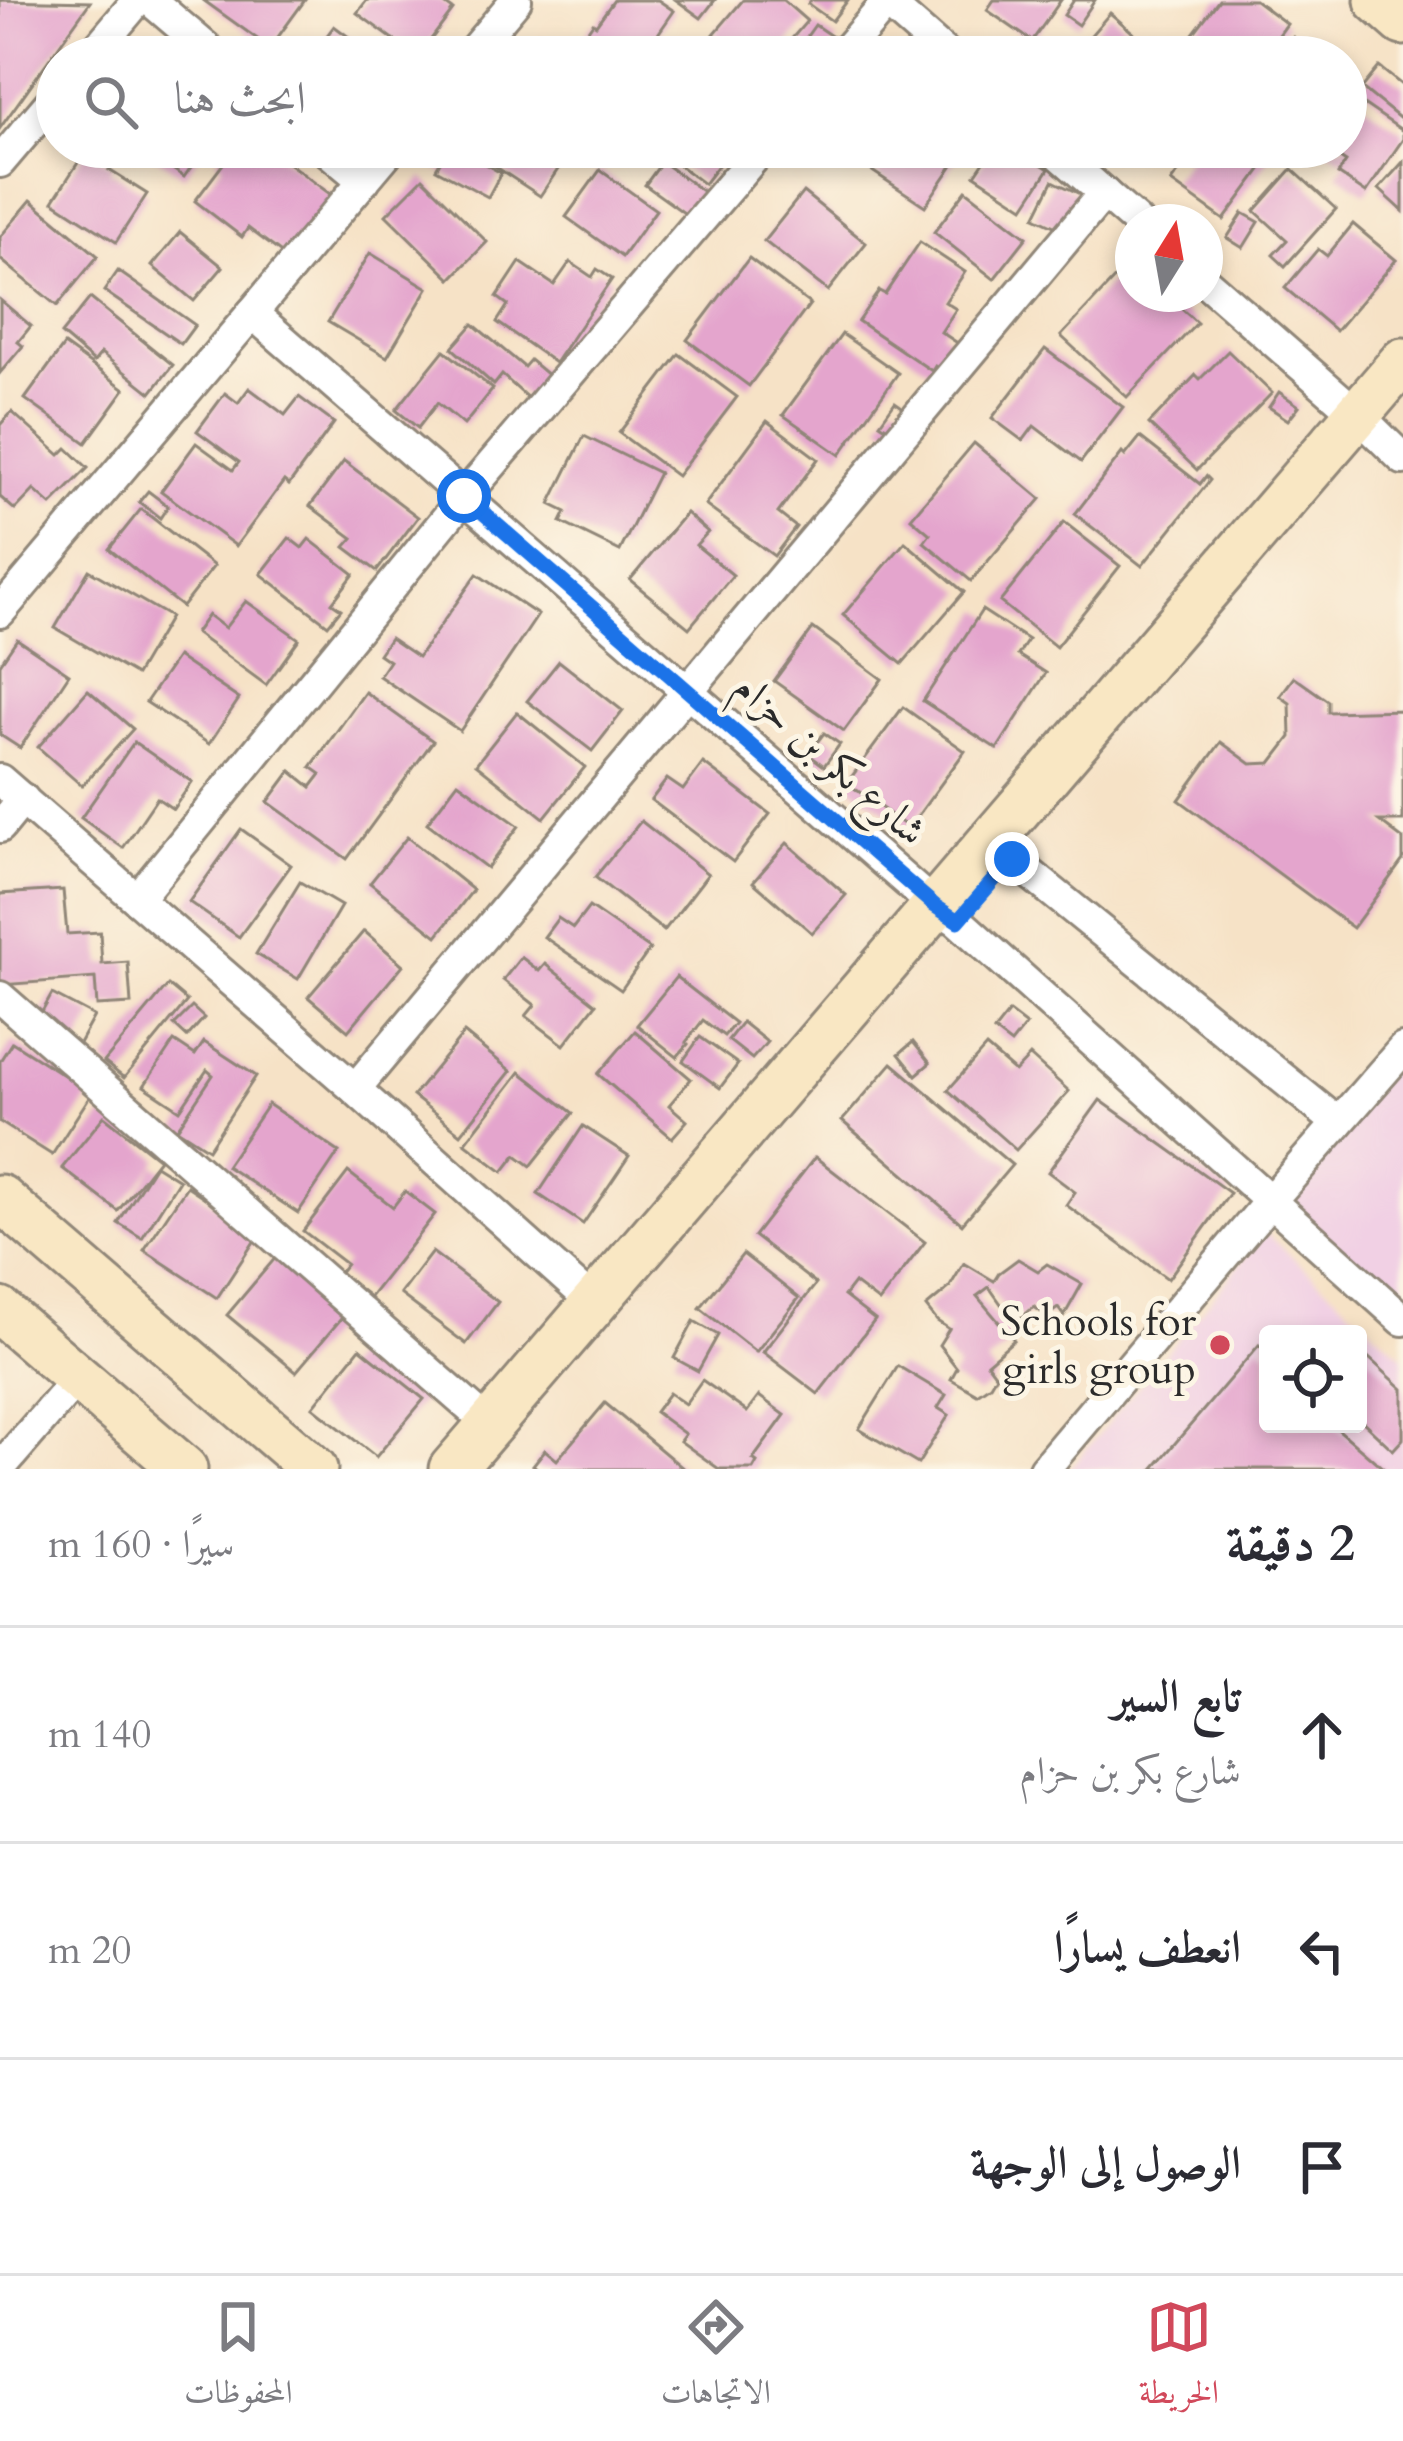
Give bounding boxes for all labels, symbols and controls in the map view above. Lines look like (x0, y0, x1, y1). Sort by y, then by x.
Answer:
search box (36, 36, 1367, 168)
text: ابحث هنا (174, 68, 306, 129)
icon: search (78, 69, 144, 135)
north arrow (1115, 204, 1223, 312)
route start (437, 469, 491, 523)
street label: شارع بكر بن حزام (717, 659, 939, 864)
route end (985, 832, 1039, 886)
place label: Schools for girls group (1001, 1293, 1197, 1398)
map controls (1259, 1325, 1367, 1433)
button: locate (1259, 1325, 1367, 1433)
marker: Schools for girls group (1207, 1332, 1233, 1358)
text: 2 دقيقة (1226, 1509, 1355, 1579)
text: سيرًا · 160 m (48, 1518, 234, 1571)
text: تابع السير (1111, 1666, 1241, 1727)
icon: ahead (1289, 1702, 1355, 1768)
text: 140 m (48, 1708, 151, 1761)
text: شارع بكر بن حزام (1019, 1745, 1241, 1798)
text: انعطف يسارًا (1054, 1917, 1241, 1978)
icon: left (1289, 1918, 1355, 1984)
text: 20 m (48, 1924, 131, 1977)
text: الوصول إلى الوجهة (970, 2133, 1241, 2194)
icon: arrive (1289, 2134, 1355, 2200)
tab: المحفوظات (184, 2294, 293, 2424)
tab: الاتجاهات (661, 2294, 771, 2424)
tab: الخريطة (1139, 2294, 1219, 2424)

